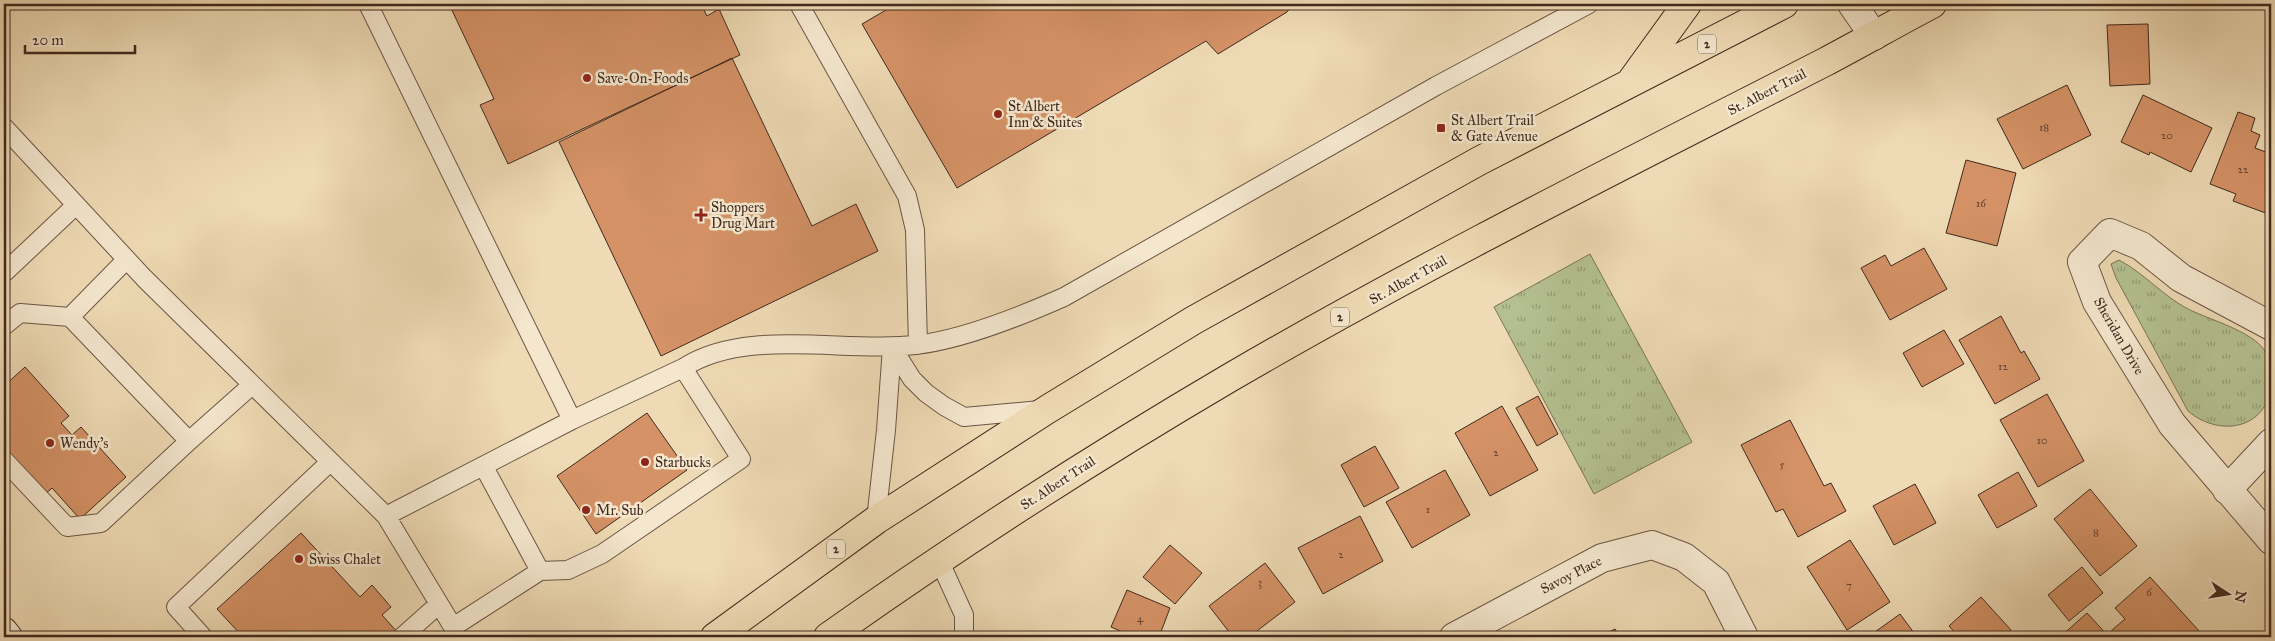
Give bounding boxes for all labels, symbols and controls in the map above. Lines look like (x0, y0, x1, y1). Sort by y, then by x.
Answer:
scale bar (25, 22, 135, 54)
text: 20 m (32, 31, 64, 49)
road number: 2 (1698, 34, 1716, 54)
street label: St. Albert Trail (1725, 65, 1809, 119)
place label: Save-On-Foods (597, 70, 688, 87)
marker: Save-On-Foods (581, 72, 593, 84)
place label: St Albert Inn & Suites (1008, 98, 1082, 131)
marker: St Albert Inn & Suites (992, 108, 1004, 120)
place label: St Albert Trail & Gate Avenue (1451, 112, 1538, 145)
house number: 18 (2039, 121, 2049, 134)
marker: St Albert Trail & Gate Avenue (1435, 122, 1447, 134)
house number: 20 (2161, 129, 2173, 142)
house number: 22 (2238, 163, 2249, 176)
house number: 16 (1976, 197, 1986, 210)
place label: Shoppers Drug Mart (711, 199, 775, 232)
marker: Shoppers Drug Mart (695, 209, 707, 221)
street label: St. Albert Trail (1366, 252, 1450, 308)
street label: Sheridan Drive (2090, 294, 2148, 378)
road number: 2 (1331, 308, 1349, 326)
house number: 12 (1998, 360, 2008, 373)
house number: 10 (2037, 434, 2047, 447)
place label: Wendy's (60, 435, 108, 452)
marker: Wendy's (44, 437, 56, 449)
house number: 2 (1493, 446, 1499, 459)
street label: St. Albert Trail (1017, 452, 1099, 514)
place label: Starbucks (655, 454, 711, 471)
marker: Starbucks (639, 456, 651, 468)
house number: 5 (1779, 458, 1785, 471)
place label: Mr. Sub (596, 502, 644, 519)
house number: 1 (1426, 503, 1430, 516)
marker: Mr. Sub (580, 504, 592, 516)
house number: 8 (2093, 526, 2099, 539)
road number: 2 (827, 540, 845, 558)
house number: 2 (1338, 548, 1344, 561)
place label: Swiss Chalet (309, 551, 381, 568)
street label: Savoy Place (1538, 552, 1605, 598)
marker: Swiss Chalet (293, 553, 305, 565)
north arrow (2202, 568, 2252, 618)
house number: 3 (1258, 576, 1262, 589)
house number: 7 (1846, 579, 1852, 592)
house number: 6 (2146, 586, 2152, 599)
text: N (2231, 589, 2250, 604)
house number: 4 (1137, 612, 1144, 625)

